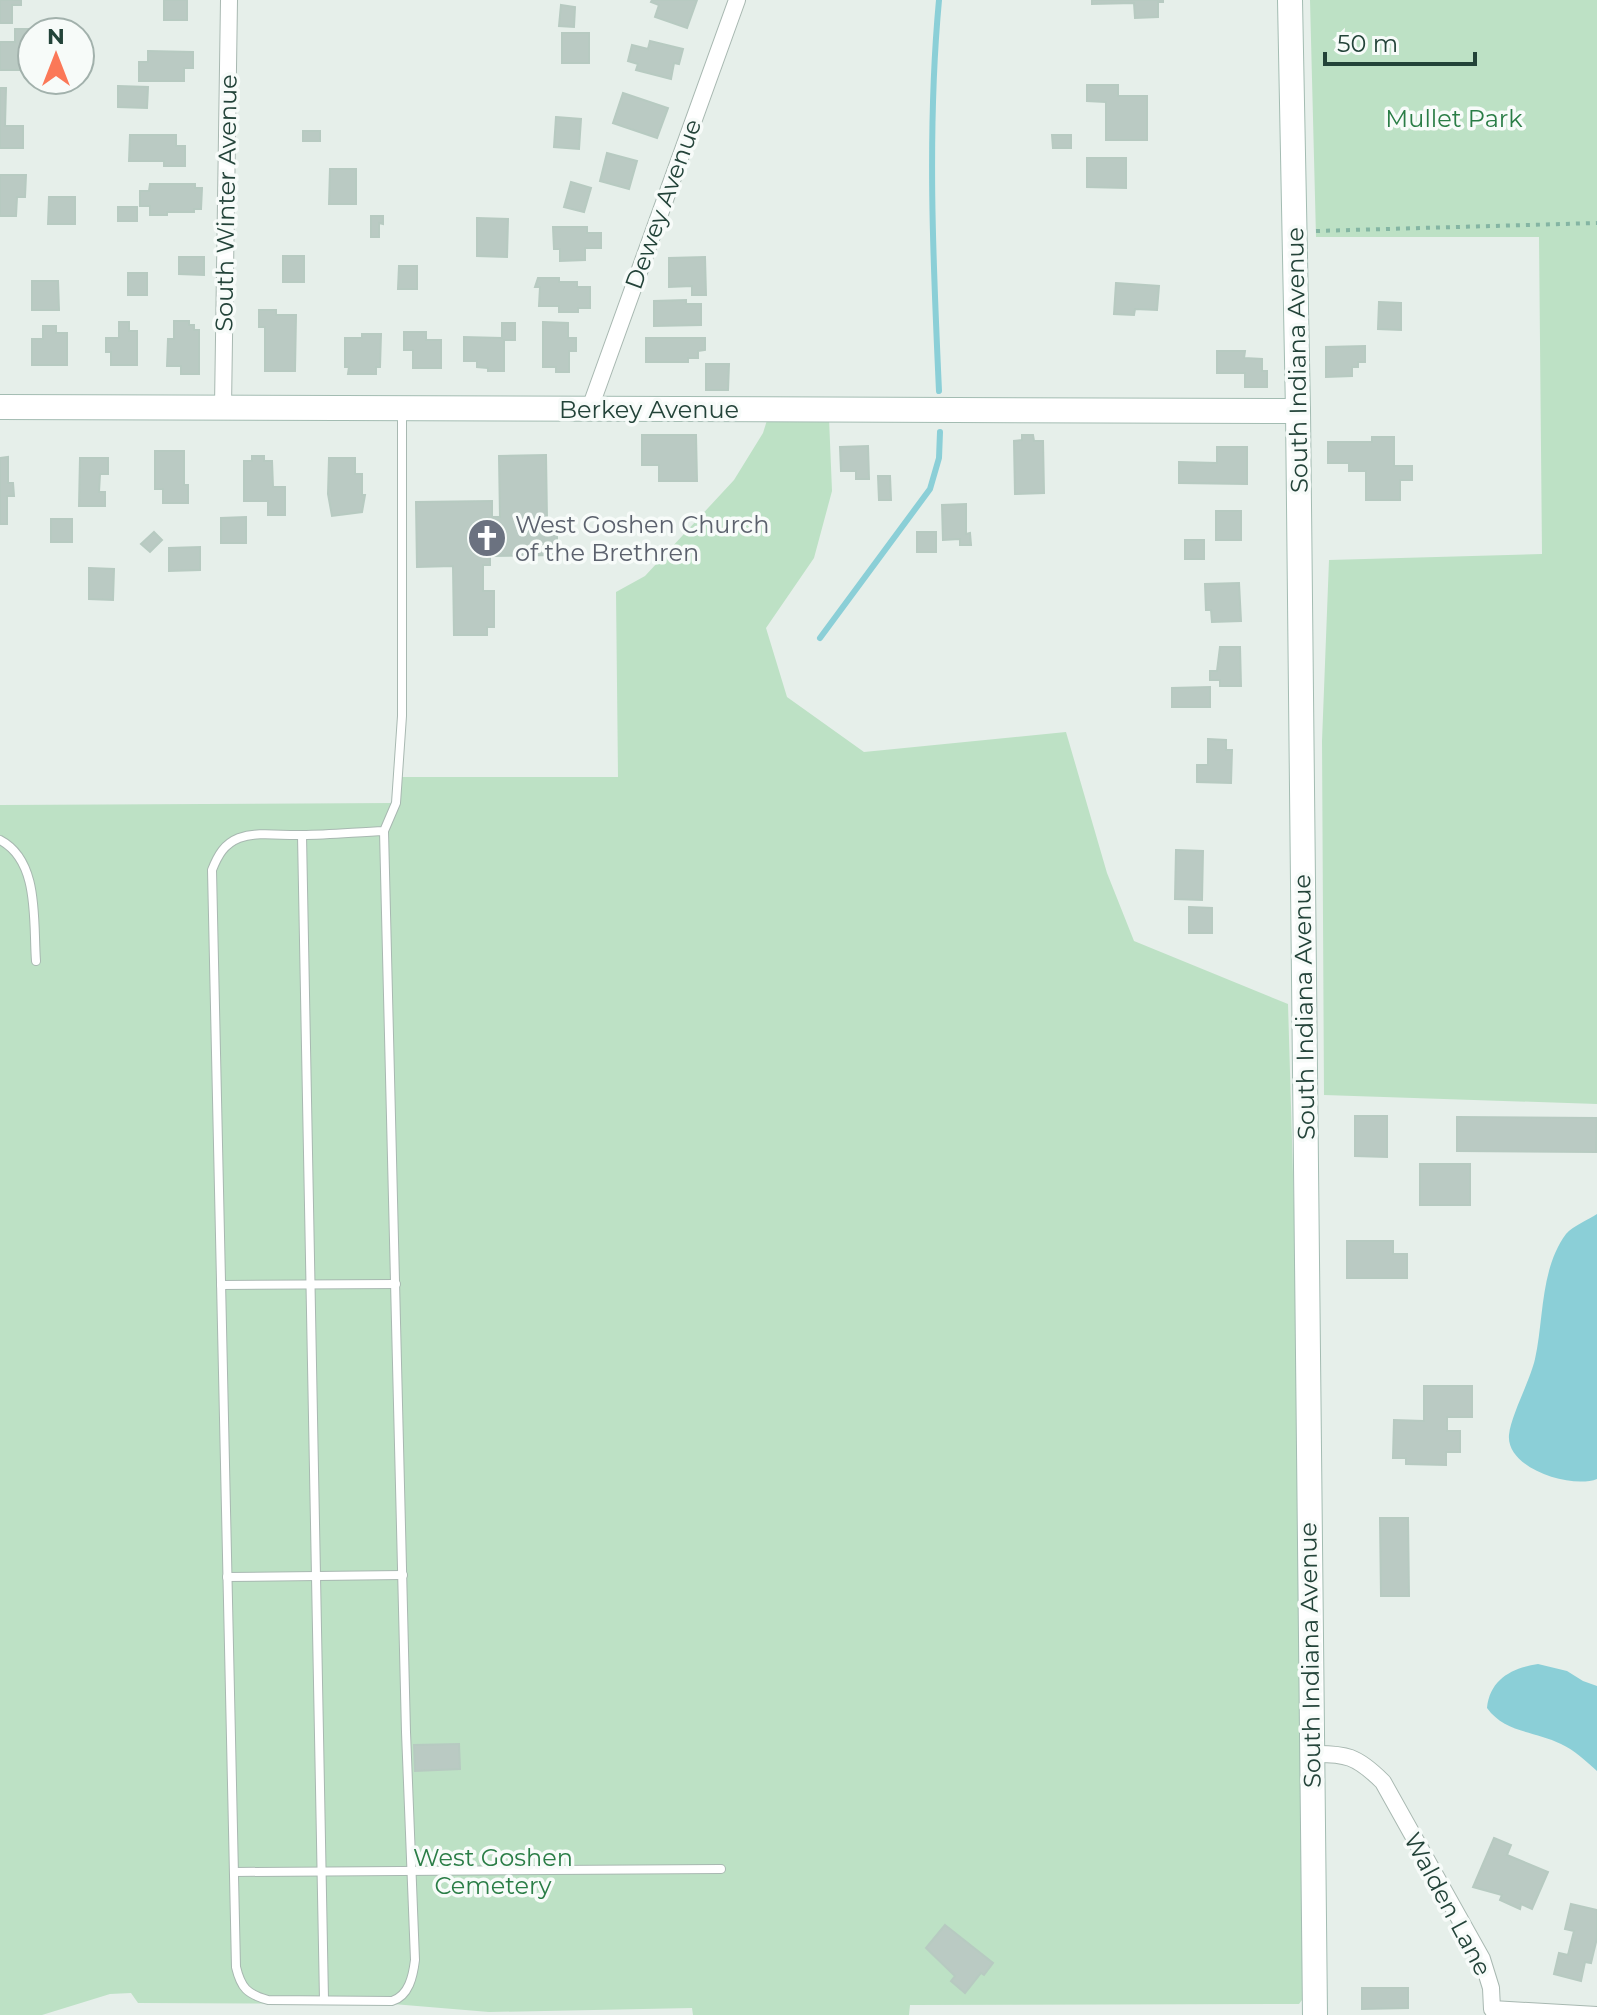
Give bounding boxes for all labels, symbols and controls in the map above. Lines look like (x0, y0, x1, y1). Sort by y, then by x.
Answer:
north arrow (16, 16, 96, 96)
scale bar (1325, 16, 1475, 66)
text: N (47, 23, 65, 50)
text: 50 m (1337, 29, 1398, 58)
street label: South Winter Avenue (209, 74, 243, 332)
park label: Mullet Park (1385, 104, 1523, 133)
street label: Dewey Avenue (619, 115, 707, 293)
street label: South Indiana Avenue (1280, 227, 1314, 493)
street label: Berkey Avenue (559, 395, 739, 424)
place label: West Goshen Church of the Brethren (515, 510, 769, 567)
church icon: West Goshen Church of the Brethren (466, 517, 508, 559)
street label: South Indiana Avenue (1287, 874, 1321, 1140)
street label: South Indiana Avenue (1293, 1522, 1327, 1788)
street label: Walden Lane (1398, 1827, 1498, 1981)
park label: West Goshen Cemetery (413, 1843, 573, 1900)

